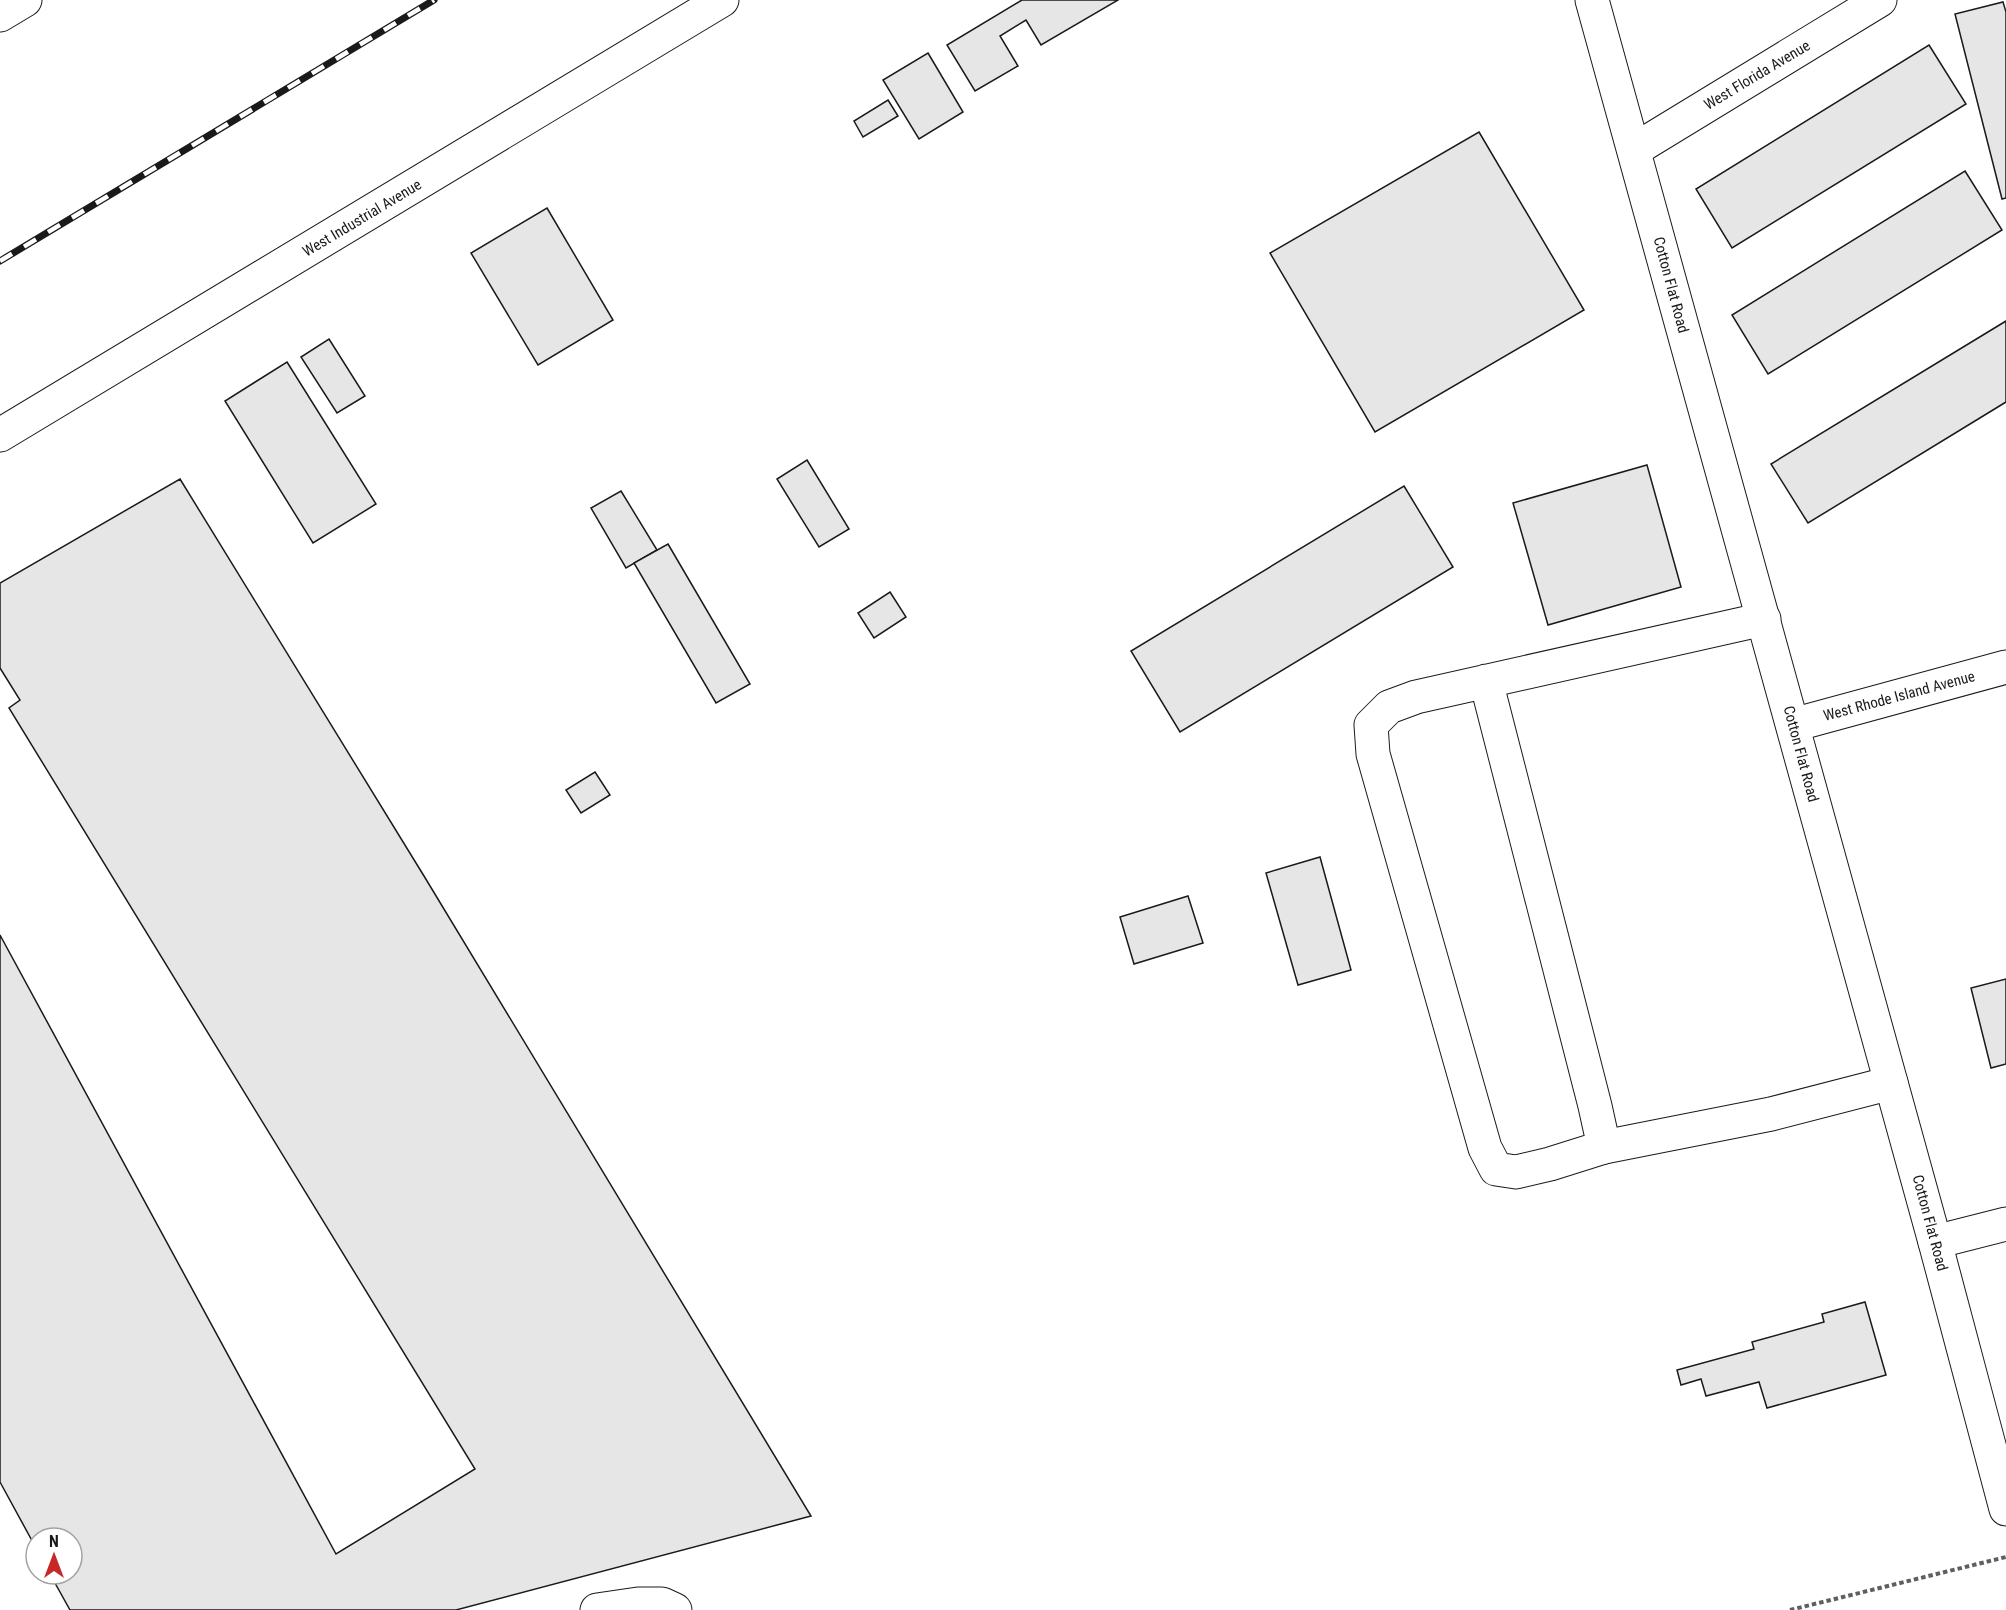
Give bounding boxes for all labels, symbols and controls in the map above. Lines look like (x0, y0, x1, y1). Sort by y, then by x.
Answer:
street label: West Florida Avenue (1701, 36, 1813, 114)
street label: West Industrial Avenue (299, 175, 425, 261)
street label: Cotton Flat Road (1650, 235, 1692, 335)
street label: West Rhode Island Avenue (1821, 667, 1977, 725)
street label: Cotton Flat Road (1780, 704, 1822, 804)
street label: Cotton Flat Road (1909, 1173, 1951, 1273)
north arrow (24, 1526, 84, 1586)
text: N (49, 1532, 59, 1551)

